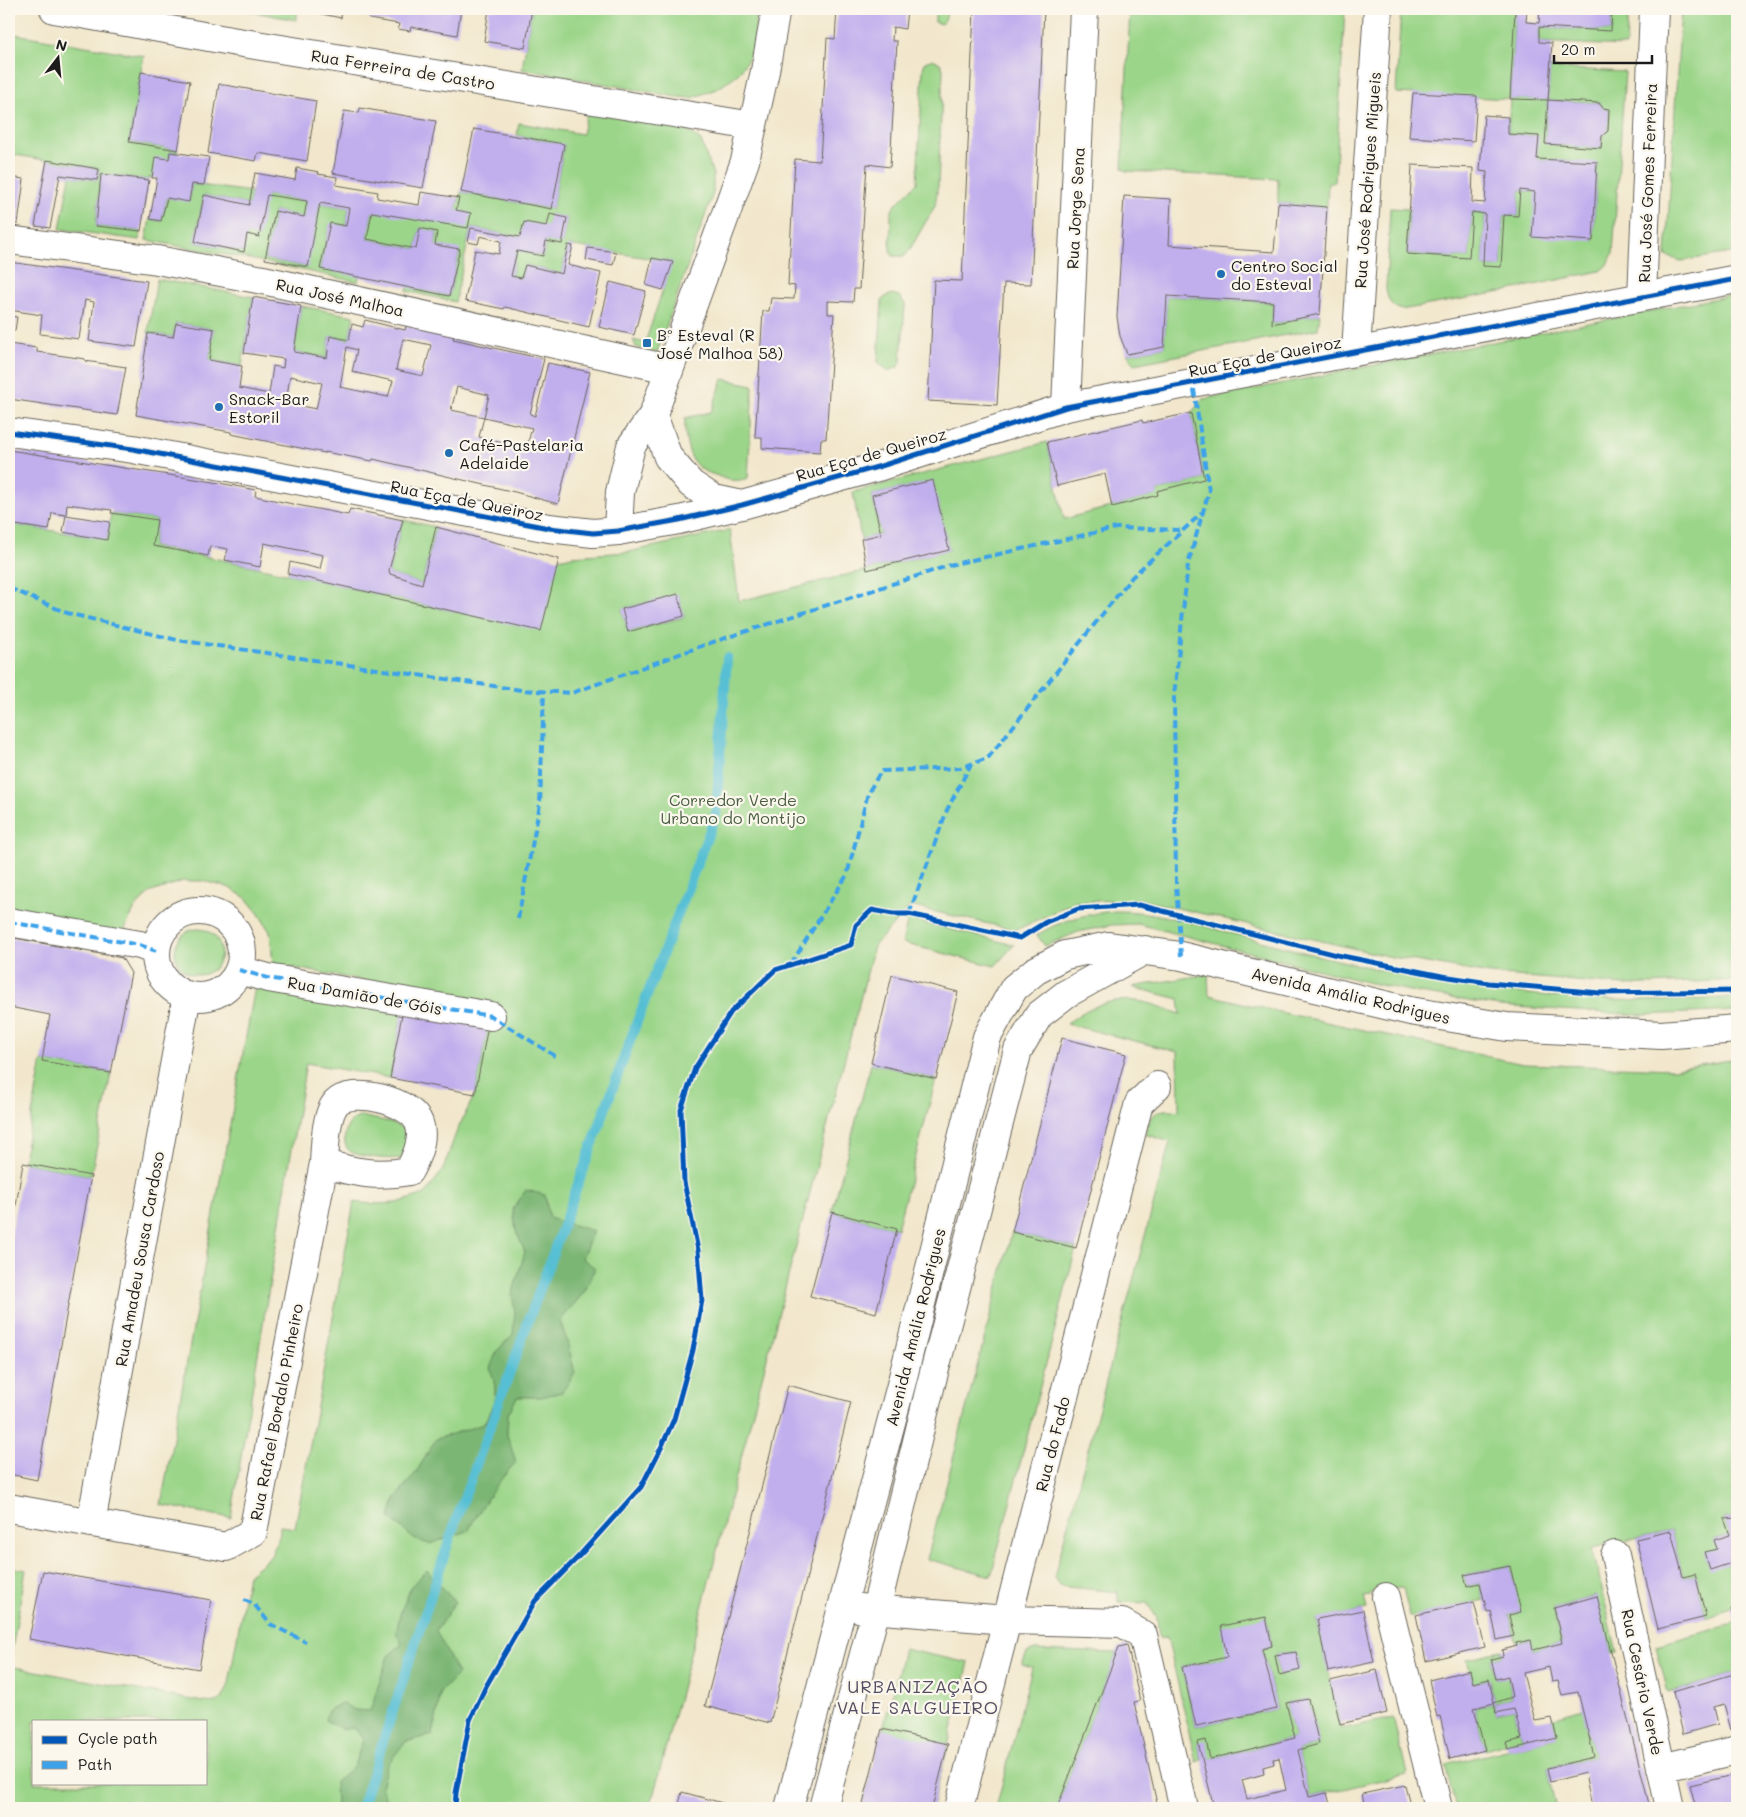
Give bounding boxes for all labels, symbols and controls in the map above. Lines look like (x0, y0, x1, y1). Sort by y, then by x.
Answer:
north arrow (32, 32, 82, 82)
scale bar (1554, 32, 1651, 64)
text: N (54, 34, 69, 56)
text: 20 m (1561, 39, 1595, 59)
street label: Rua Ferreira de Castro (310, 44, 496, 94)
street label: Rua José Rodrigues Migueis (1349, 71, 1385, 289)
street label: Rua José Gomes Ferreira (1633, 83, 1661, 283)
street label: Rua Jorge Sena (1061, 146, 1089, 270)
place label: Centro Social do Esteval (1231, 255, 1338, 294)
marker: Centro Social do Esteval (1215, 268, 1227, 280)
street label: Rua José Malhoa (274, 273, 406, 321)
place label: Bº Esteval (R José Malhoa 58) (657, 324, 783, 363)
street label: Rua Eça de Queiroz (1187, 331, 1343, 381)
marker: Bº Esteval (R José Malhoa 58) (641, 337, 653, 349)
place label: Snack-Bar Estoril (229, 388, 309, 427)
marker: Snack-Bar Estoril (213, 401, 225, 413)
street label: Rua Eça de Queiroz (793, 422, 949, 486)
place label: Café-Pastelaria Adelaide (459, 434, 584, 473)
marker: Café-Pastelaria Adelaide (443, 447, 455, 459)
street label: Rua Eça de Queiroz (389, 475, 545, 525)
park label: Corredor Verde Urbano do Montijo (661, 789, 806, 828)
street label: Avenida Amália Rodrigues (1250, 962, 1452, 1028)
street label: Rua Damião de Góis (286, 971, 444, 1019)
street label: Rua Amadeu Sousa Cardoso (110, 1150, 168, 1368)
street label: Avenida Amália Rodrigues (880, 1226, 950, 1428)
street label: Rua Rafael Bordalo Pinheiro (245, 1302, 307, 1522)
street label: Rua do Fado (1030, 1394, 1074, 1494)
street label: Rua Cesário Verde (1617, 1607, 1669, 1757)
district label: URBANIZAÇÃO VALE SALGUEIRO (837, 1674, 999, 1719)
legend (32, 1720, 208, 1784)
text: Cycle path (78, 1728, 157, 1748)
text: Path (78, 1754, 112, 1774)

